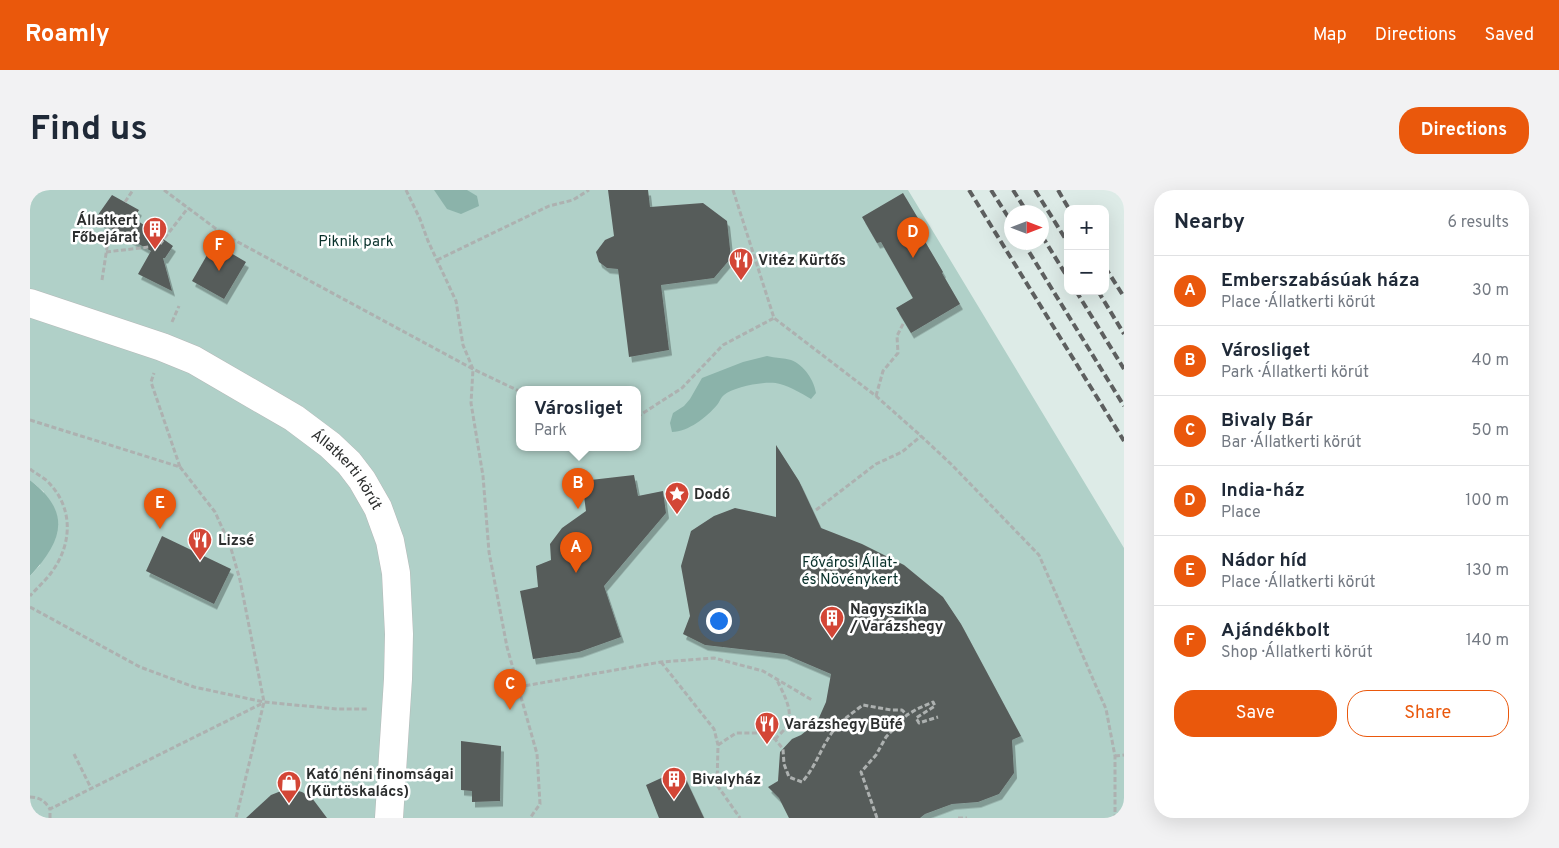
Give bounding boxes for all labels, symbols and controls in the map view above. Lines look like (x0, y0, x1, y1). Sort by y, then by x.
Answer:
text: Roamly (25, 20, 110, 50)
text: Map (1313, 24, 1347, 47)
text: Directions (1375, 24, 1457, 47)
text: Saved (1485, 24, 1534, 47)
button: Directions (1399, 107, 1529, 154)
text: Find us (30, 108, 148, 152)
north arrow (1004, 205, 1049, 250)
map controls (1064, 205, 1109, 295)
button: + (1064, 205, 1109, 250)
text: Nearby (1174, 209, 1245, 236)
place label: Állatkert Főbejárat (72, 211, 138, 248)
text: 6 results (1447, 213, 1509, 233)
building icon: Állatkert Főbejárat (142, 216, 168, 250)
pin: D (897, 217, 929, 258)
pin: F (203, 230, 235, 271)
park label: Piknik park (318, 233, 394, 252)
restaurant icon: Vitéz Kürtős (728, 247, 754, 281)
button: − (1064, 250, 1109, 295)
place label: Vitéz Kürtős (758, 252, 846, 271)
text: Emberszabásúak háza (1221, 269, 1420, 293)
text: A (1184, 281, 1196, 301)
text: 30 m (1472, 281, 1509, 301)
text: Place · Állatkerti körút (1221, 293, 1376, 313)
text: Városliget (1221, 339, 1310, 363)
text: B (1184, 351, 1196, 371)
text: 40 m (1471, 351, 1509, 371)
text: Park · Állatkerti körút (1221, 363, 1369, 383)
popup (516, 386, 641, 451)
text: Városliget (534, 397, 623, 421)
text: Bivaly Bár (1221, 409, 1313, 433)
text: Park (534, 421, 567, 441)
text: C (1185, 421, 1195, 441)
text: 50 m (1472, 421, 1509, 441)
street label: Állatkerti körút (307, 425, 385, 514)
text: Bar · Állatkerti körút (1221, 433, 1361, 453)
pin: B (562, 468, 594, 509)
text: India-ház (1221, 479, 1305, 503)
place icon: Dodó (664, 481, 690, 515)
place label: Dodó (694, 486, 730, 505)
pin: E (144, 488, 176, 529)
text: D (1184, 491, 1196, 511)
text: 100 m (1465, 491, 1509, 511)
text: Place (1221, 503, 1261, 523)
restaurant icon: Lizsé (187, 527, 213, 561)
place label: Lizsé (218, 532, 254, 551)
pin: A (560, 532, 592, 573)
text: Nádor híd (1221, 549, 1307, 573)
park label: Fővárosi Állat- és Növénykert (801, 553, 899, 590)
text: E (1185, 561, 1195, 581)
text: 130 m (1466, 561, 1509, 581)
text: Place · Állatkerti körút (1221, 573, 1376, 593)
place label: Nagyszikla / Varázshegy (849, 601, 944, 637)
building icon: Nagyszikla / Varázshegy (819, 605, 845, 639)
your location (706, 608, 732, 634)
text: Ajándékbolt (1221, 619, 1330, 643)
text: F (1185, 631, 1195, 651)
text: 140 m (1466, 631, 1509, 651)
text: Shop · Állatkerti körút (1221, 643, 1373, 663)
pin: C (494, 669, 526, 710)
button: Save (1174, 690, 1337, 737)
button: Share (1347, 690, 1509, 737)
restaurant icon: Varázshegy Büfé (754, 711, 780, 745)
place label: Varázshegy Büfé (784, 716, 903, 735)
place label: Kató néni finomságai (Kürtöskalács) (306, 766, 454, 802)
building icon: Bivalyház (661, 766, 687, 800)
shop icon: Kató néni finomságai (Kürtöskalács) (276, 770, 302, 804)
place label: Bivalyház (692, 771, 761, 790)

